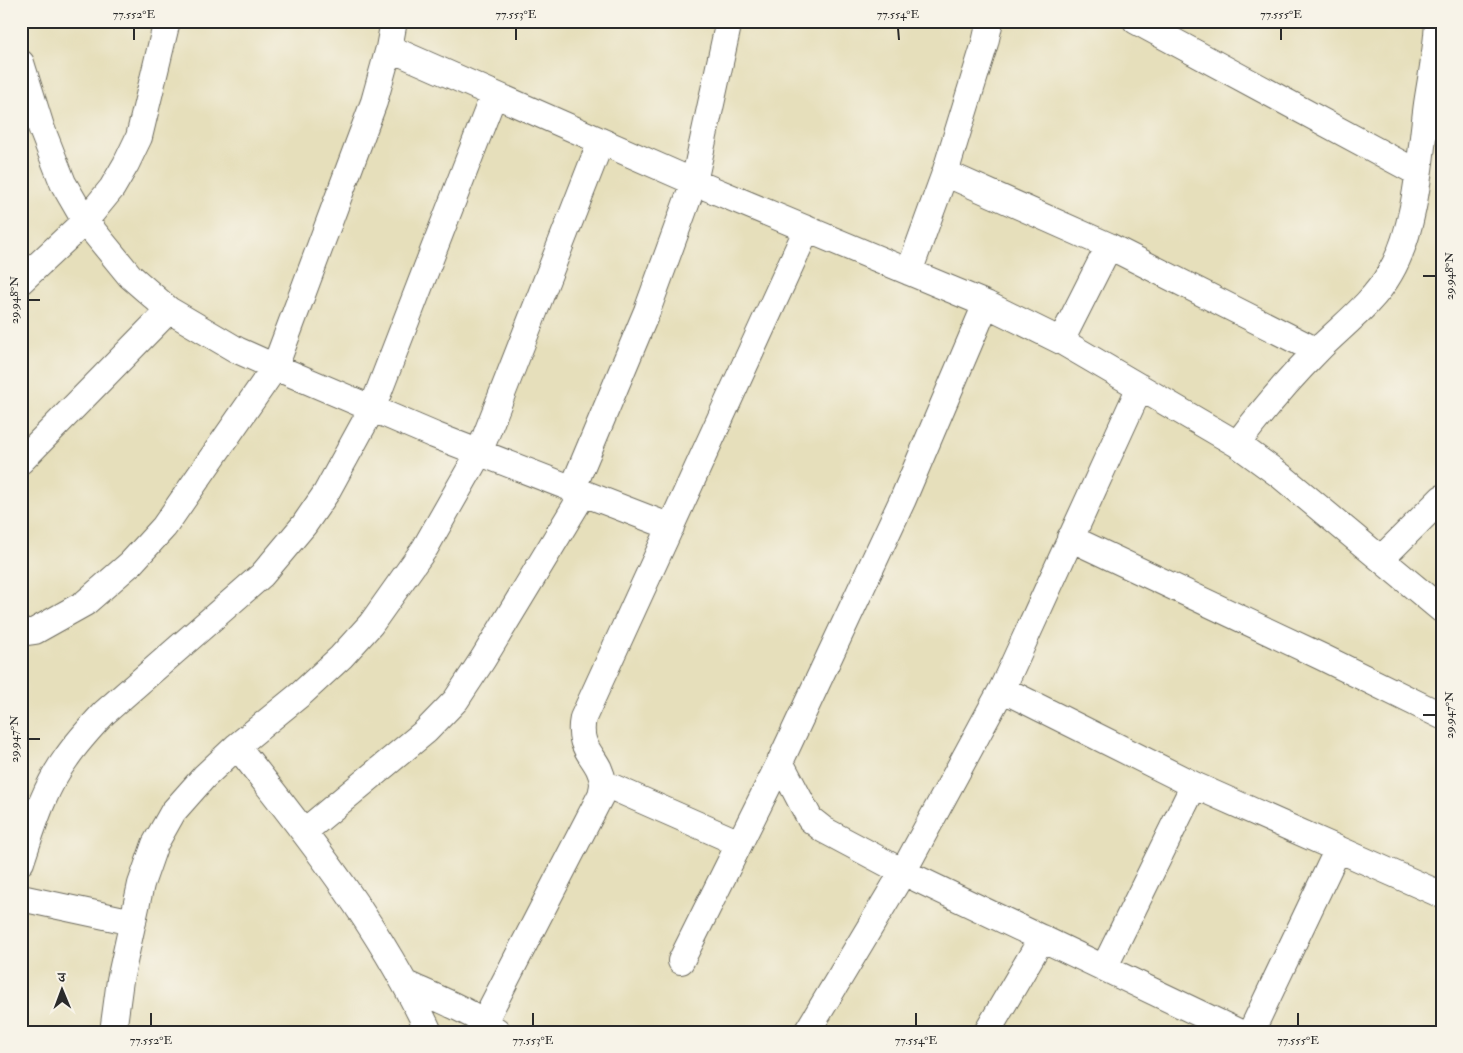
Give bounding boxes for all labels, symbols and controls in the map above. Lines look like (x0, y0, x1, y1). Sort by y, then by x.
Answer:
text: 77.552°E (113, 7, 156, 22)
text: 77.553°E (496, 7, 537, 22)
text: 77.554°E (877, 7, 920, 22)
text: 77.555°E (1260, 7, 1302, 22)
text: 29.948°N (1442, 252, 1457, 300)
text: 29.948°N (7, 276, 22, 324)
text: 29.947°N (1442, 691, 1457, 739)
text: 29.947°N (7, 715, 22, 763)
north arrow (38, 966, 88, 1016)
text: उ (57, 969, 66, 986)
text: 77.552°E (130, 1033, 173, 1048)
text: 77.553°E (513, 1033, 554, 1048)
text: 77.554°E (895, 1033, 938, 1048)
text: 77.555°E (1277, 1033, 1319, 1048)

